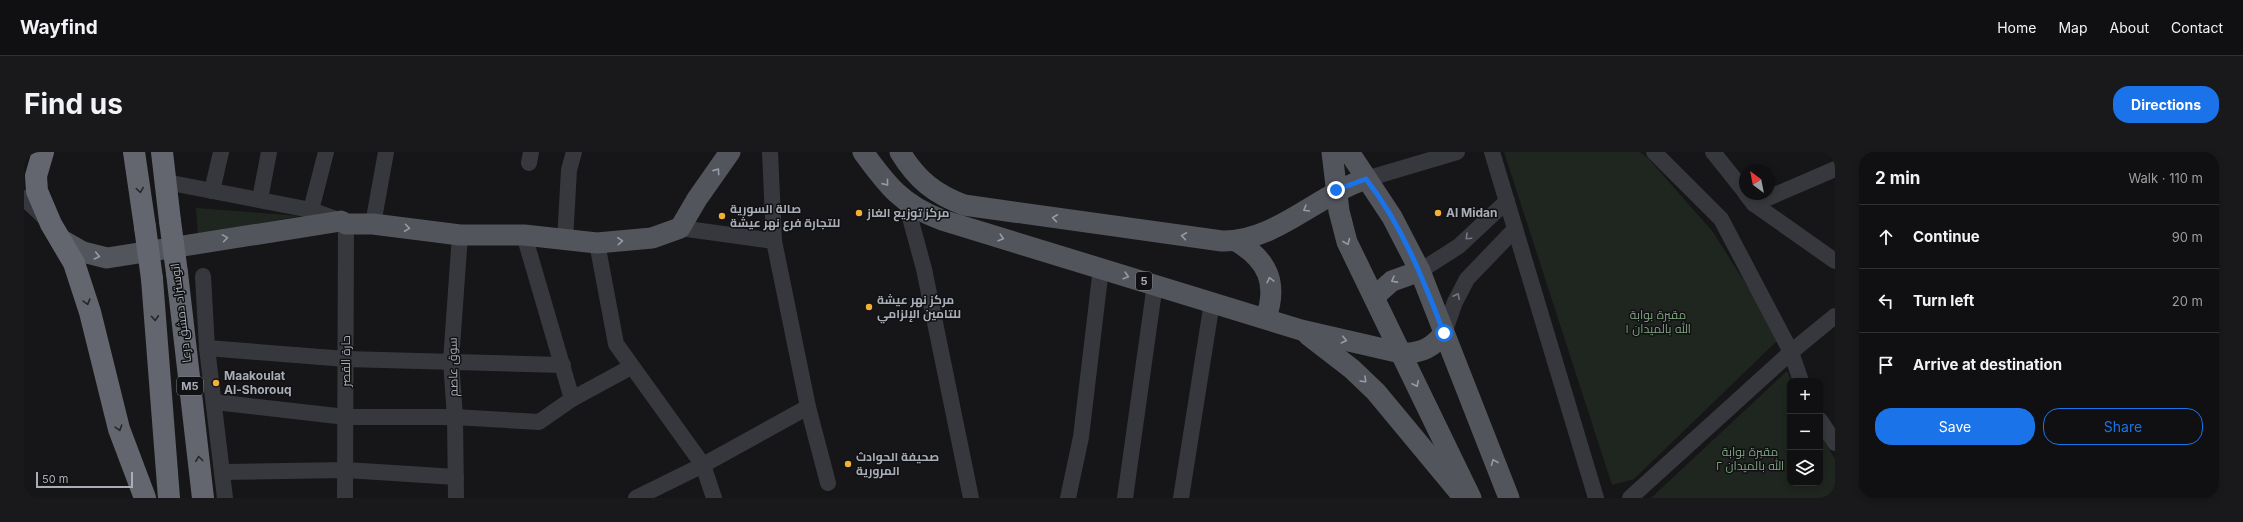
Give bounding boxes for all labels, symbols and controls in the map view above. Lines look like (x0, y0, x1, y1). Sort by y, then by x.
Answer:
text: Wayfind (20, 16, 98, 39)
text: Home (1997, 19, 2036, 36)
text: Map (2058, 19, 2088, 36)
text: About (2110, 19, 2149, 36)
text: Contact (2171, 19, 2223, 36)
button: Directions (2113, 86, 2219, 123)
text: Find us (24, 87, 123, 121)
north arrow (1739, 164, 1775, 200)
one-way arrow (712, 168, 720, 175)
text: 2 min (1875, 168, 1920, 188)
text: Walk · 110 m (2128, 170, 2203, 186)
one-way arrow (881, 179, 888, 186)
route end (1327, 181, 1345, 199)
one-way arrow (135, 187, 144, 193)
place label: صالة السورية للتجارة فرع نهر عيشة (730, 201, 840, 232)
one-way arrow (1303, 204, 1310, 211)
place label: مركز توزيع الغاز (866, 205, 950, 222)
place label: Al Midan (1446, 205, 1498, 220)
marker: مركز توزيع الغاز (854, 208, 864, 218)
marker: Al Midan (1433, 208, 1443, 218)
marker: صالة السورية للتجارة فرع نهر عيشة (717, 211, 727, 221)
one-way arrow (1052, 214, 1058, 223)
one-way arrow (404, 223, 410, 232)
icon: ahead (1875, 226, 1897, 248)
text: Continue (1913, 227, 1980, 246)
text: 90 m (2172, 229, 2203, 245)
one-way arrow (1181, 232, 1187, 241)
one-way arrow (997, 233, 1004, 242)
one-way arrow (1465, 233, 1473, 240)
one-way arrow (222, 234, 228, 243)
one-way arrow (617, 236, 623, 245)
one-way arrow (1343, 239, 1351, 246)
one-way arrow (94, 251, 100, 259)
street label: اتوستراد دمشق درعا (167, 262, 194, 364)
one-way arrow (1122, 271, 1129, 279)
road number: 5 (1136, 272, 1152, 290)
one-way arrow (1391, 275, 1398, 282)
one-way arrow (1266, 277, 1274, 284)
icon: left (1875, 290, 1897, 312)
text: Turn left (1913, 291, 1974, 310)
place label: مركز نهر عيشة للتامين الإلزامي (877, 292, 961, 324)
one-way arrow (1452, 293, 1460, 300)
text: 20 m (2172, 293, 2203, 309)
one-way arrow (82, 298, 91, 305)
marker: مركز نهر عيشة للتامين الإلزامي (864, 302, 874, 312)
park label: مقبرة بوابة الله بالميدان ١ (1625, 307, 1691, 336)
one-way arrow (150, 315, 159, 321)
route start (1435, 324, 1453, 342)
street label: حارة القصر (338, 335, 353, 388)
one-way arrow (1341, 335, 1347, 343)
street label: سوق عاصم (444, 337, 462, 397)
icon: arrive (1875, 354, 1897, 376)
text: Arrive at destination (1913, 355, 2062, 374)
place label: Maakoulat Al-Shorouq (224, 368, 292, 397)
one-way arrow (1359, 376, 1367, 383)
road number: M5 (177, 377, 203, 395)
marker: Maakoulat Al-Shorouq (211, 378, 221, 388)
map controls (1787, 378, 1823, 486)
button: + (1787, 378, 1823, 414)
one-way arrow (1411, 380, 1419, 388)
button: Save (1875, 408, 2035, 445)
button: Share (2043, 408, 2203, 445)
button: − (1787, 414, 1823, 450)
one-way arrow (114, 424, 123, 431)
park label: مقبرة بوابة الله بالميدان ٢ (1716, 444, 1784, 473)
place label: صحيفة الحوادث المرورية (856, 449, 939, 479)
button: layers (1787, 450, 1823, 486)
one-way arrow (195, 456, 204, 462)
one-way arrow (1491, 458, 1499, 465)
marker: صحيفة الحوادث المرورية (843, 459, 853, 469)
scale bar (36, 470, 133, 489)
text: 50 m (42, 472, 68, 486)

